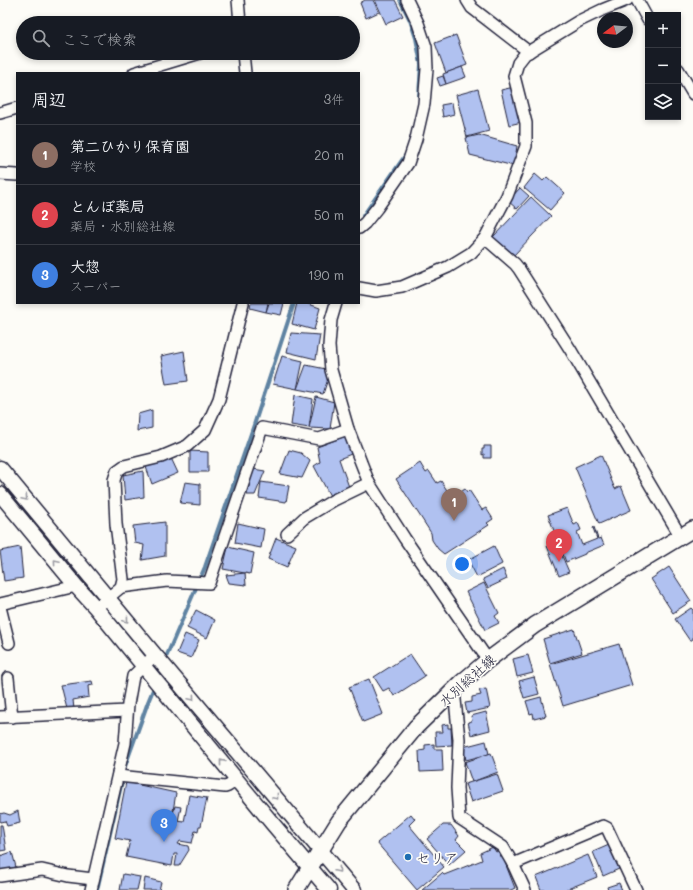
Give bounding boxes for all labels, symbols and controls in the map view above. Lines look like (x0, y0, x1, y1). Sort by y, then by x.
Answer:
north arrow (597, 12, 633, 48)
map controls (645, 12, 681, 120)
button: + (645, 12, 681, 48)
search box (16, 16, 360, 60)
icon: search (30, 27, 52, 49)
text: ここで検索 (62, 29, 137, 49)
button: − (645, 48, 681, 84)
button: layers (645, 84, 681, 120)
text: 周辺 (32, 88, 66, 110)
text: 3件 (323, 90, 344, 107)
text: 第二ひかり保育園 (70, 136, 190, 156)
text: 1 (42, 146, 48, 163)
text: 20 m (314, 146, 344, 163)
text: 学校 (70, 157, 96, 174)
text: とんぼ薬局 (70, 196, 145, 216)
text: 2 (41, 206, 49, 223)
text: 50 m (314, 206, 344, 223)
text: 薬局 · 水別総社線 (70, 217, 175, 234)
text: 大惣 (70, 256, 100, 276)
text: 3 (41, 266, 49, 283)
text: 190 m (308, 266, 344, 283)
text: スーパー (70, 277, 121, 294)
pin: 1 (441, 488, 467, 521)
one-way arrow (20, 493, 27, 501)
pin: 2 (546, 529, 572, 562)
your location (452, 554, 472, 574)
one-way arrow (53, 559, 60, 566)
one-way arrow (121, 615, 128, 622)
street label: 水別総社線 (435, 650, 499, 710)
one-way arrow (188, 693, 195, 701)
one-way arrow (220, 760, 227, 767)
one-way arrow (272, 792, 279, 800)
pin: 3 (151, 809, 177, 842)
place label: セリア (416, 848, 458, 867)
marker: セリア (403, 852, 413, 862)
one-way arrow (333, 865, 340, 873)

